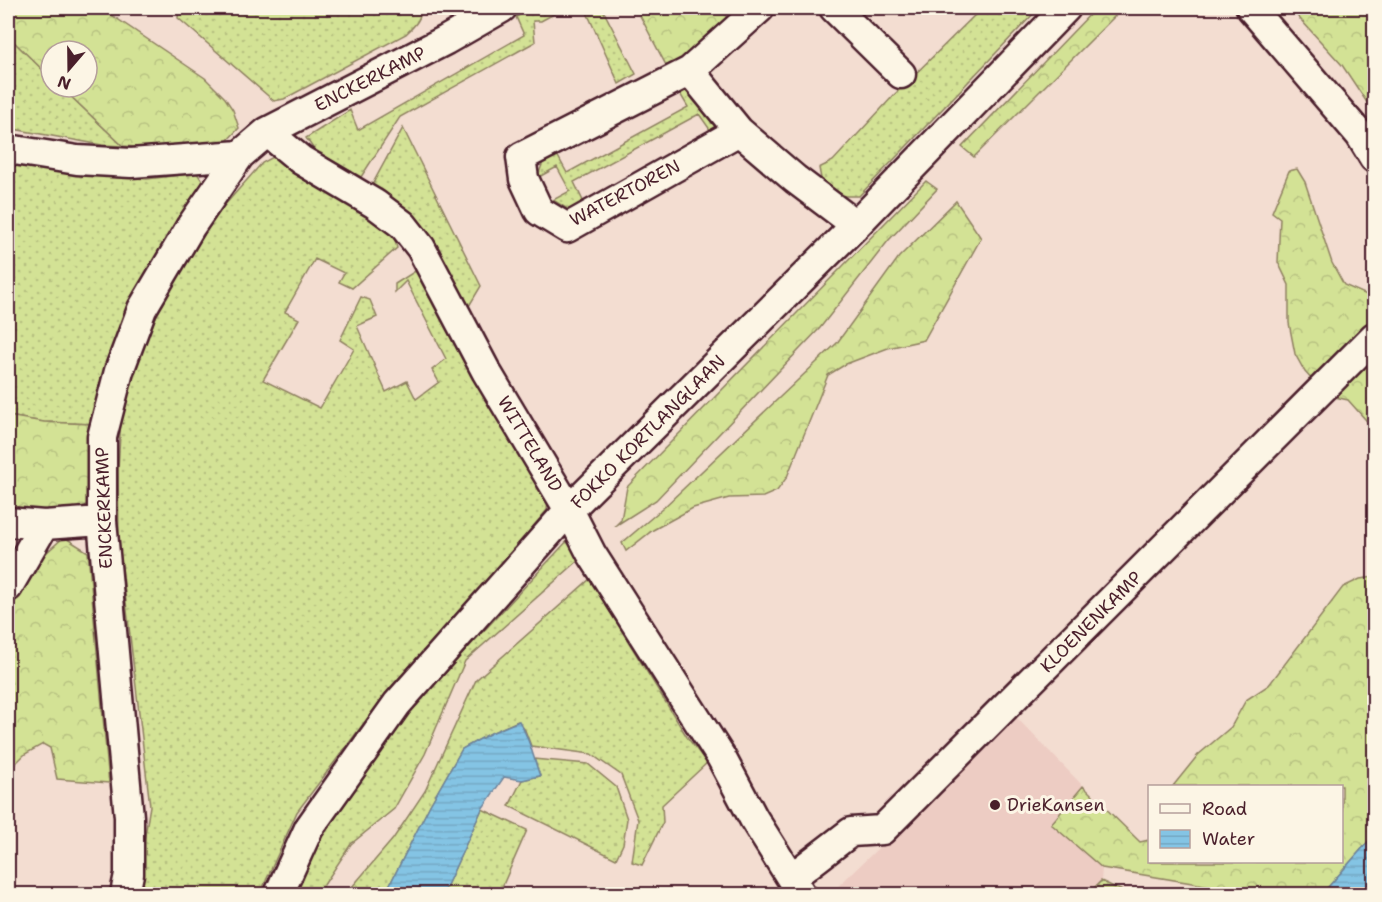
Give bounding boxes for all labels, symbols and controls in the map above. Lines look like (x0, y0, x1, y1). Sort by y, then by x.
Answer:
north arrow (39, 39, 99, 99)
street label: ENCKERKAMP (310, 41, 430, 117)
text: N (54, 71, 74, 95)
street label: WATERTOREN (566, 154, 684, 232)
street label: FOKKO KORTLANGLAAN (566, 350, 730, 514)
street label: WITTELAND (492, 392, 568, 496)
street label: ENCKERKAMP (90, 447, 118, 569)
street label: KLOENENKAMP (1035, 566, 1147, 678)
legend (1148, 785, 1343, 863)
place label: DrieKansen (1007, 793, 1104, 817)
text: Road (1202, 797, 1247, 821)
marker: DrieKansen (988, 798, 1002, 812)
text: Water (1202, 827, 1255, 851)

